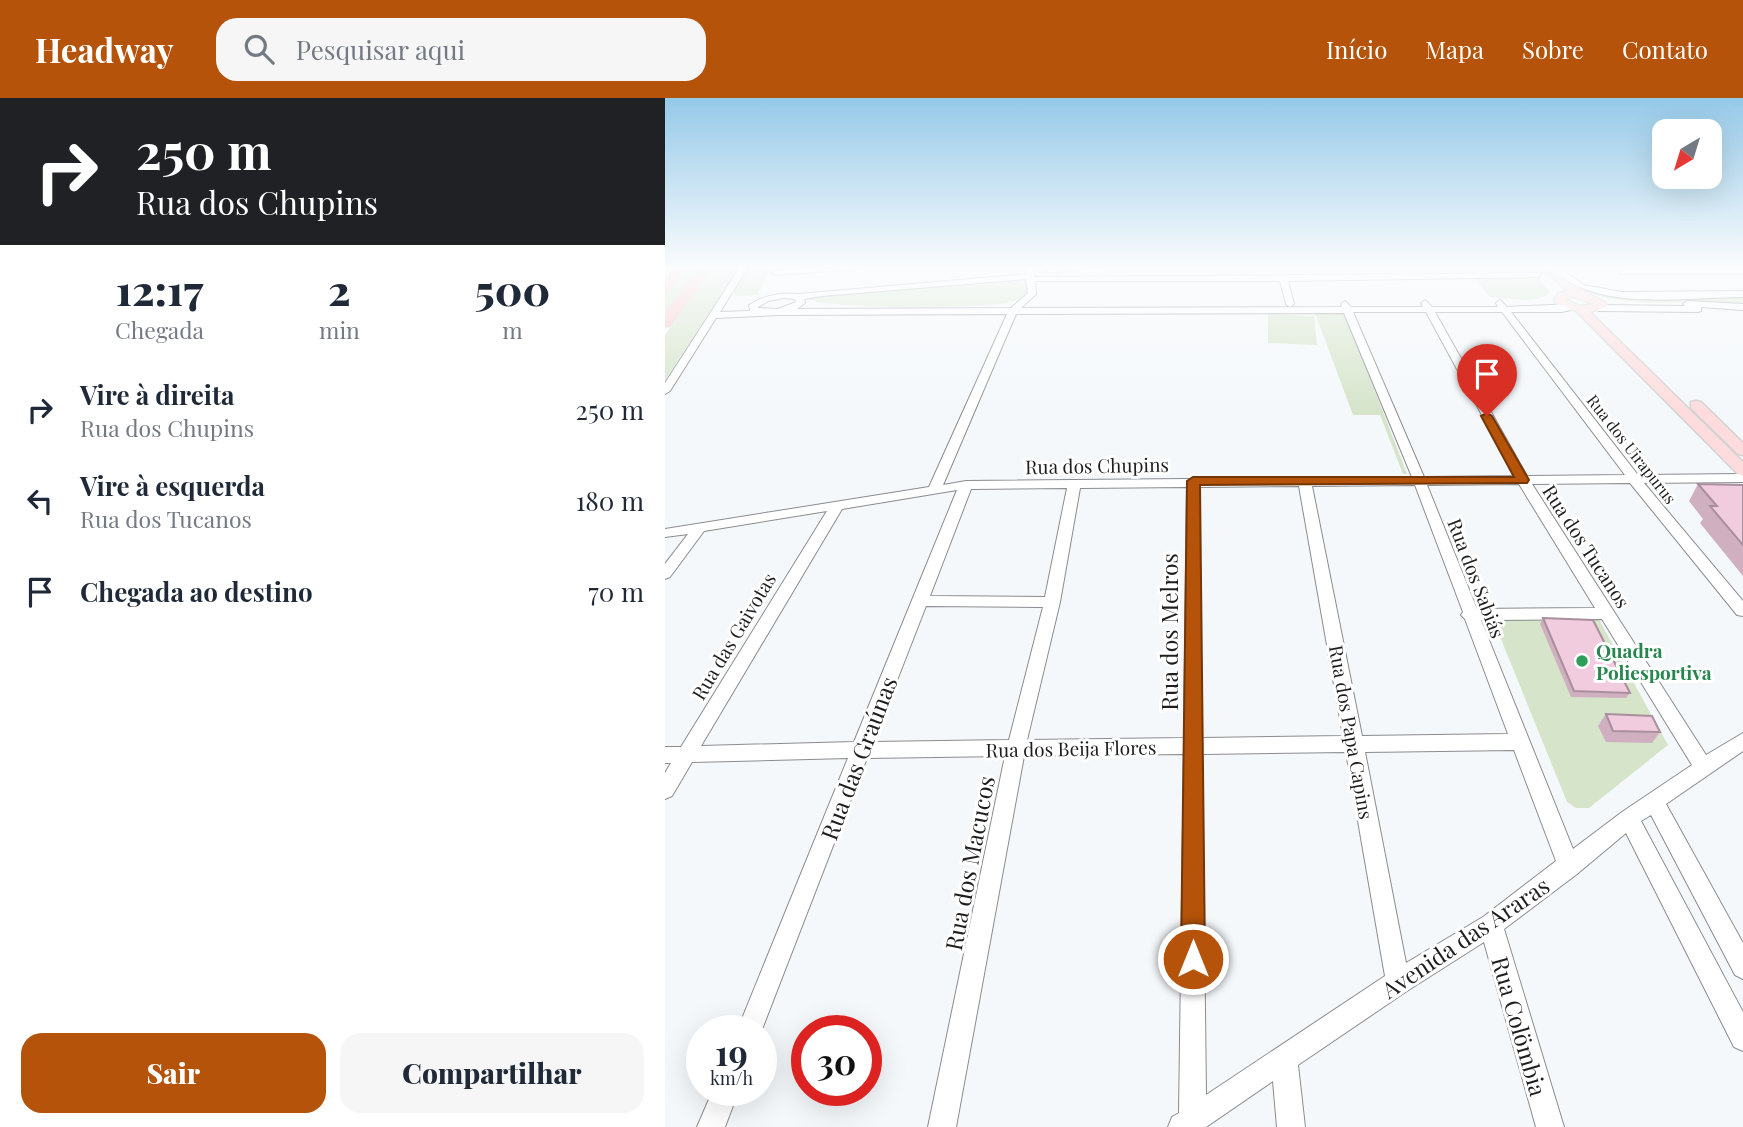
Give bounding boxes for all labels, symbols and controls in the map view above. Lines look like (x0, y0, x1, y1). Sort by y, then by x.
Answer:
search box (216, 18, 706, 81)
text: Headway (35, 27, 174, 71)
icon: search (240, 30, 278, 68)
text: Pesquisar aqui (296, 32, 465, 67)
text: Início (1326, 33, 1387, 65)
text: Mapa (1425, 33, 1484, 65)
text: Sobre (1522, 33, 1584, 65)
text: Contato (1622, 33, 1708, 65)
text: 250 m (136, 117, 272, 182)
north arrow (1652, 119, 1722, 189)
map controls (1652, 119, 1722, 189)
icon: right (21, 126, 112, 217)
text: Rua dos Chupins (136, 180, 378, 223)
text: 12:17 (116, 261, 203, 317)
text: 2 (328, 261, 351, 317)
text: 500 (475, 261, 550, 317)
text: Chegada (115, 314, 204, 345)
text: min (319, 314, 360, 345)
text: m (502, 314, 523, 345)
pin (1457, 344, 1517, 416)
icon: arrive (1468, 355, 1506, 393)
text: Vire à direita (80, 377, 235, 412)
street label: Rua dos Uirapurus (1583, 390, 1681, 508)
icon: right (21, 391, 59, 429)
text: 250 m (576, 392, 644, 427)
text: Rua dos Chupins (80, 412, 254, 443)
street label: Rua dos Chupins (1025, 451, 1169, 479)
text: Vire à esquerda (80, 468, 265, 503)
street label: Rua dos Tucanos (1537, 479, 1637, 613)
icon: left (21, 482, 59, 520)
text: 180 m (576, 483, 644, 518)
text: Rua dos Tucanos (80, 503, 252, 534)
street label: Rua dos Sabiás (1442, 515, 1512, 641)
street label: Rua dos Melros (1153, 553, 1184, 711)
street label: Rua das Gaivotas (685, 568, 781, 704)
icon: arrive (21, 573, 59, 611)
text: Chegada ao destino (80, 574, 313, 609)
text: 70 m (588, 574, 644, 609)
place label: Quadra Poliesportiva (1596, 637, 1712, 685)
street label: Rua dos Papa Capins (1324, 643, 1380, 821)
marker: Quadra Poliesportiva (1574, 653, 1590, 669)
street label: Rua das Graúnas (813, 672, 903, 844)
street label: Rua dos Beija Flores (985, 734, 1157, 762)
street label: Rua dos Macucos (937, 773, 1001, 953)
street label: Avenida das Araras (1374, 869, 1555, 1005)
position arrow (1156, 922, 1230, 996)
street label: Rua Colömbia (1485, 953, 1555, 1100)
speed limit sign: 30 (791, 1015, 882, 1106)
text: 19 (715, 1028, 748, 1075)
button: Sair (21, 1033, 326, 1113)
button: Compartilhar (340, 1033, 644, 1113)
text: km/h (710, 1066, 753, 1090)

